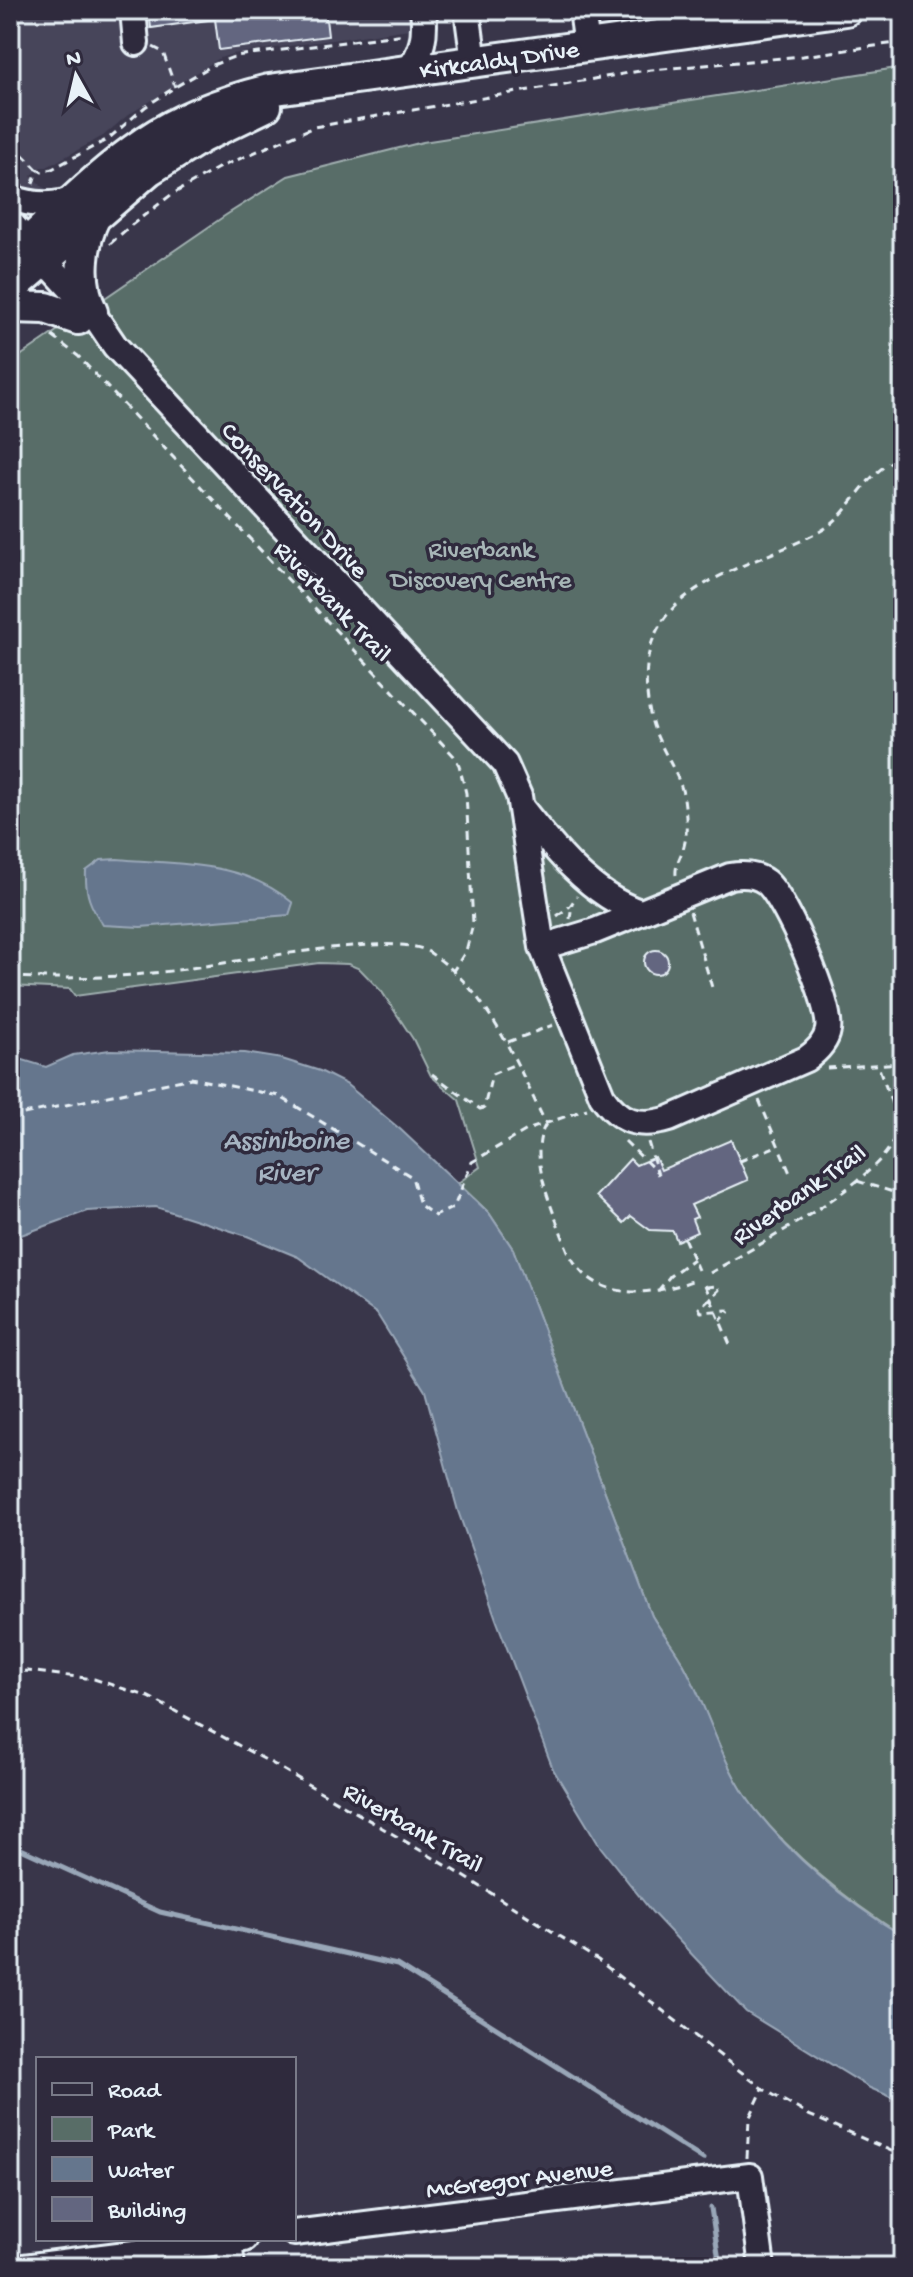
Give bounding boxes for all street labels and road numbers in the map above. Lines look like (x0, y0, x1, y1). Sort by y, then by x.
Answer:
street label: Kirkcaldy Drive (418, 36, 582, 89)
street label: Conservation Drive (212, 417, 374, 587)
street label: Riverbank Trail (265, 536, 396, 670)
street label: Riverbank Trail (728, 1139, 874, 1254)
street label: Riverbank Trail (336, 1777, 487, 1882)
street label: McGregor Avenue (424, 2155, 615, 2208)

